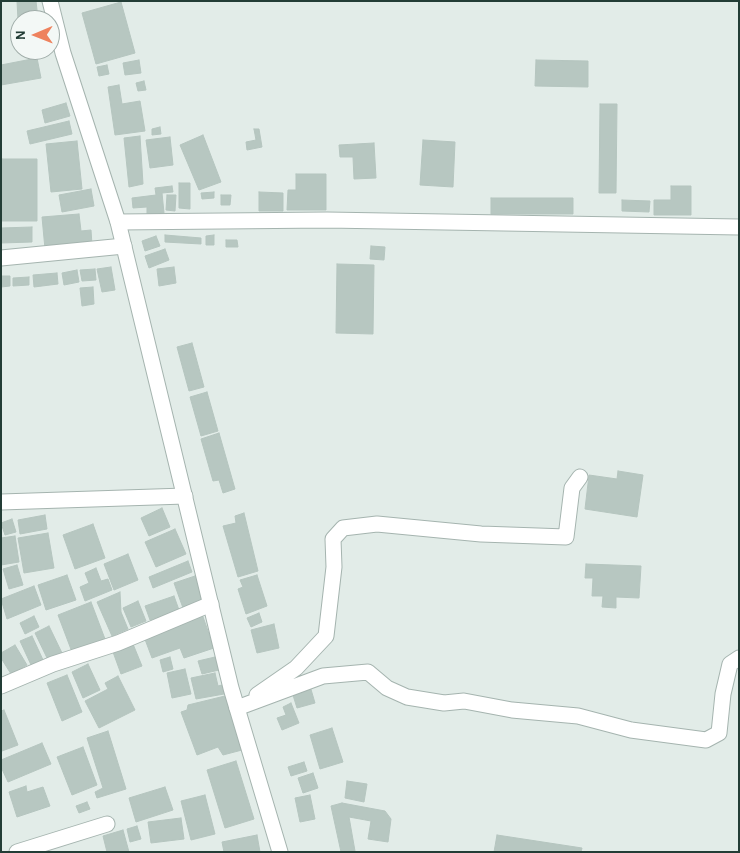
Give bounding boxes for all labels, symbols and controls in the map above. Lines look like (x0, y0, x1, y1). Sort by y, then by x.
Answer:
north arrow (10, 10, 60, 60)
text: N (14, 30, 28, 40)

